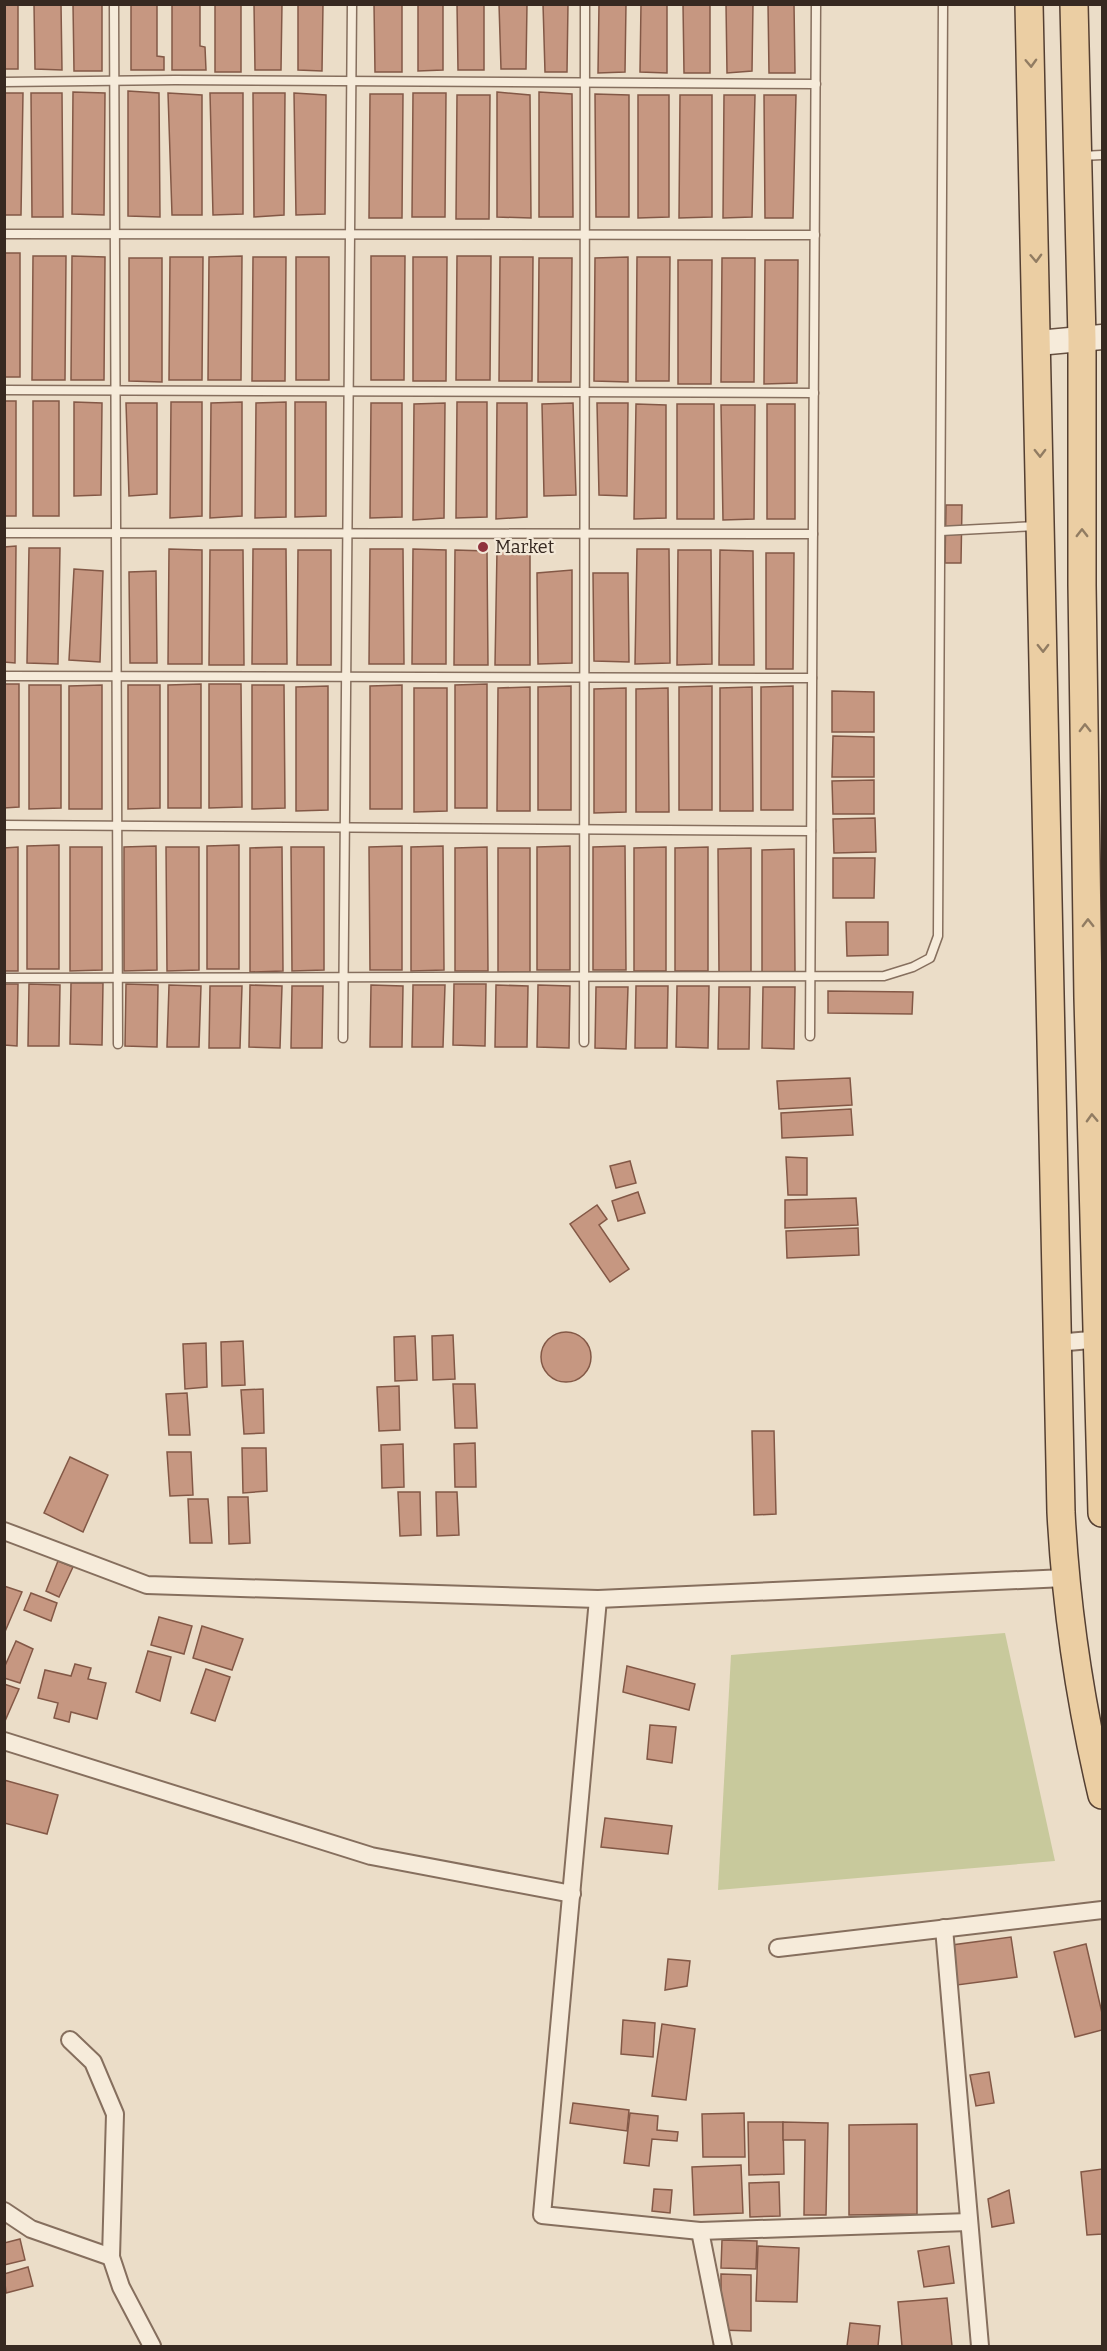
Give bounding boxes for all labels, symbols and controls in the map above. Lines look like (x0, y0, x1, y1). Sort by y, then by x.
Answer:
one-way arrow (1025, 58, 1037, 67)
one-way arrow (1030, 253, 1042, 262)
one-way arrow (1033, 448, 1046, 457)
one-way arrow (1076, 529, 1088, 538)
place label: Market (495, 536, 555, 558)
marker: Market (476, 540, 490, 554)
one-way arrow (1037, 643, 1049, 652)
one-way arrow (1078, 724, 1091, 733)
one-way arrow (1081, 919, 1094, 928)
one-way arrow (1085, 1114, 1098, 1123)

